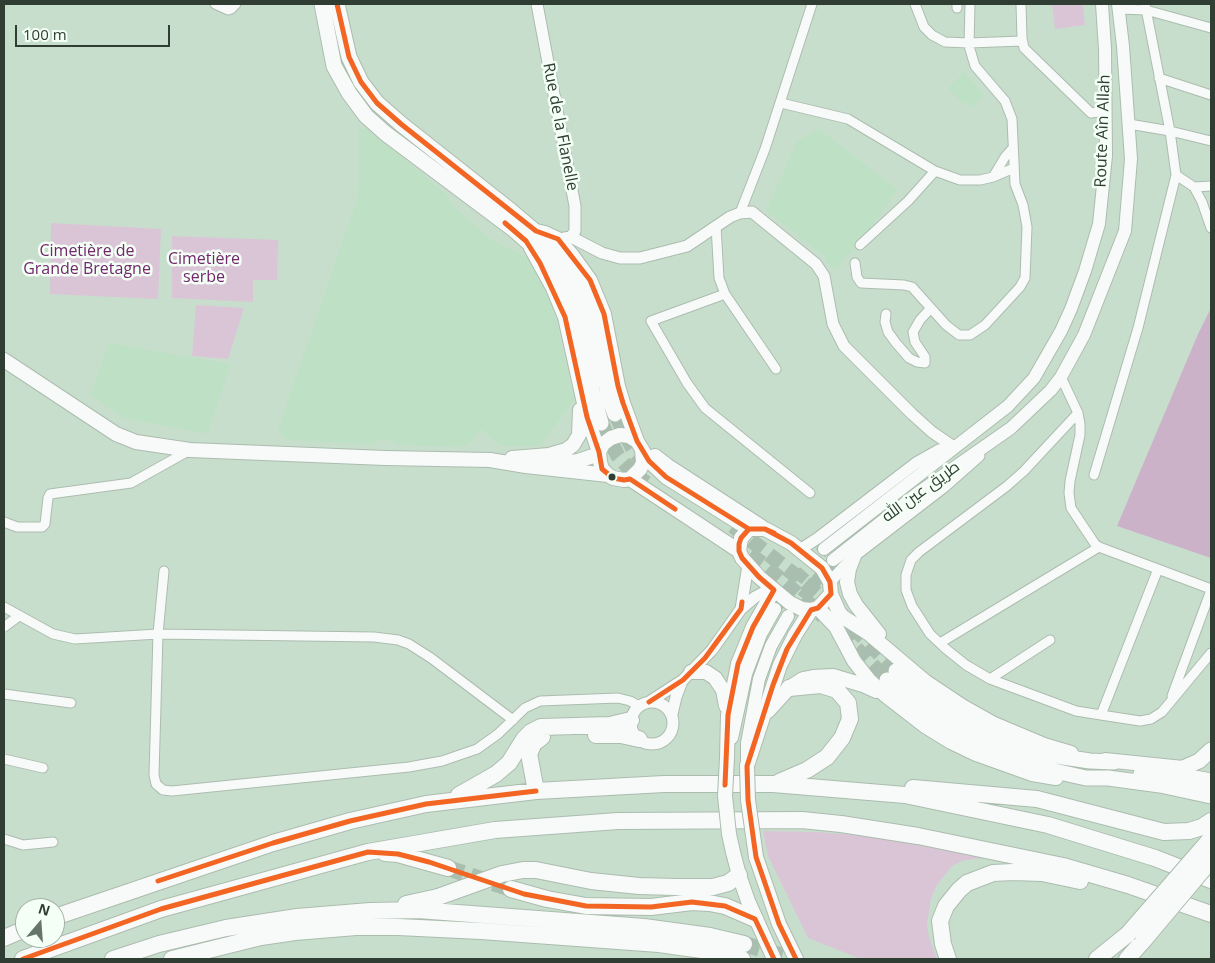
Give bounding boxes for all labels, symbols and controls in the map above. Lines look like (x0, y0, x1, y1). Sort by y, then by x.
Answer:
scale bar (18, 15, 172, 47)
text: 100 m (23, 24, 67, 44)
street label: Rue de la Flanelle (538, 61, 582, 193)
street label: Route Aîn Allah (1091, 74, 1115, 188)
park label: Cimetière de Grande Bretagne (23, 241, 151, 279)
park label: Cimetière serbe (168, 249, 240, 287)
street label: طريق عين الله (878, 457, 964, 527)
unlabelled marker (607, 472, 617, 482)
north arrow (15, 898, 65, 948)
text: N (36, 898, 53, 920)

